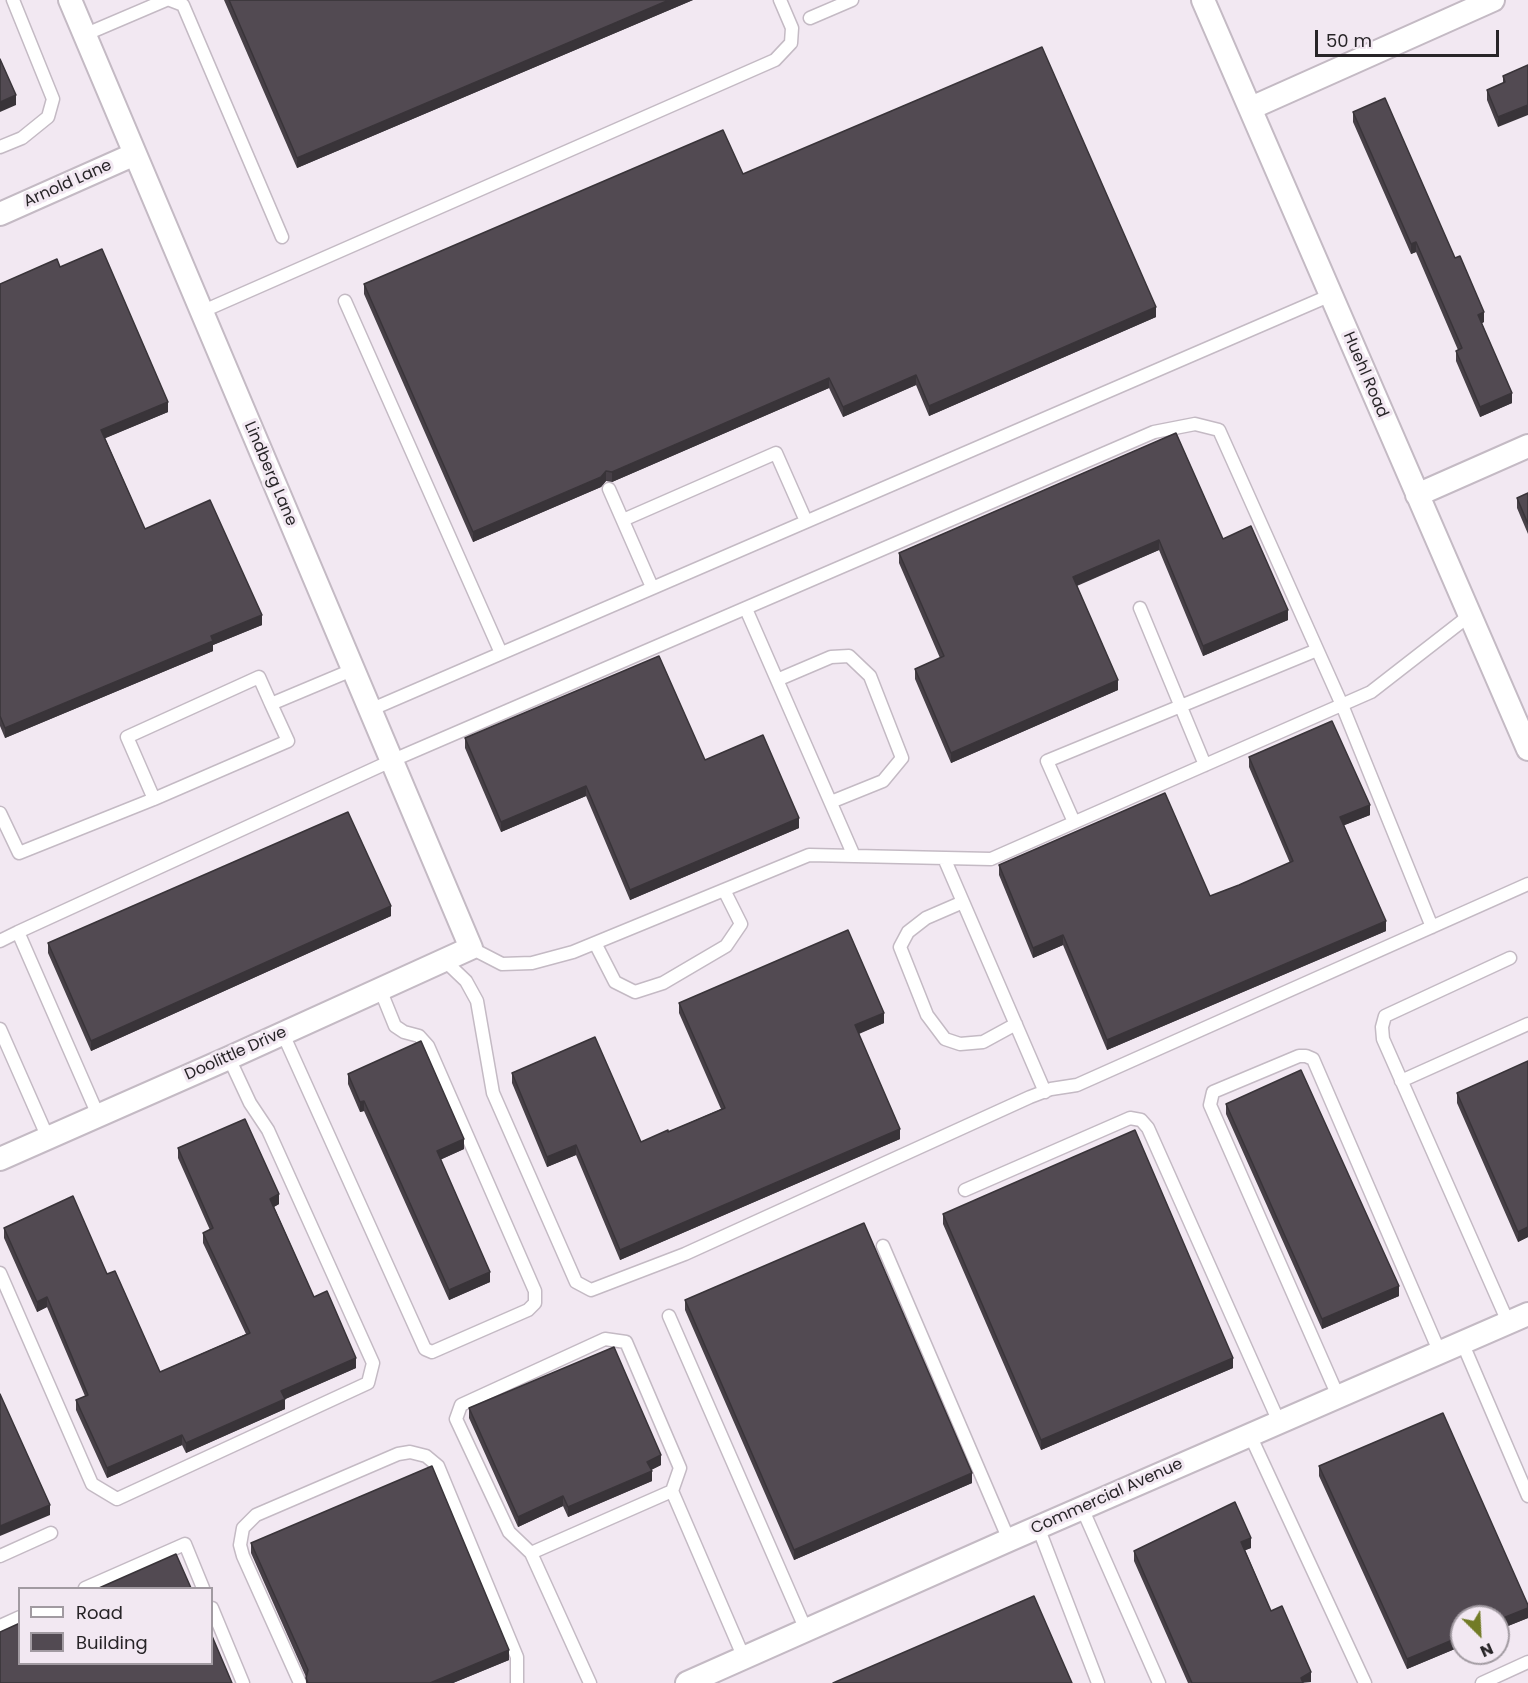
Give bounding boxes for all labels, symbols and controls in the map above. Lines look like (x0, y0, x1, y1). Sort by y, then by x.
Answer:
scale bar (1318, 18, 1502, 56)
text: 50 m (1326, 28, 1372, 53)
street label: Arnold Lane (21, 156, 115, 212)
street label: Huehl Road (1338, 329, 1392, 421)
street label: Lindberg Lane (239, 419, 301, 529)
street label: Doolittle Drive (182, 1023, 290, 1085)
street label: Commercial Avenue (1028, 1455, 1186, 1539)
legend (18, 1587, 213, 1665)
text: Road (76, 1600, 123, 1625)
north arrow (1450, 1605, 1510, 1665)
text: Building (76, 1630, 148, 1655)
text: N (1477, 1637, 1497, 1663)

